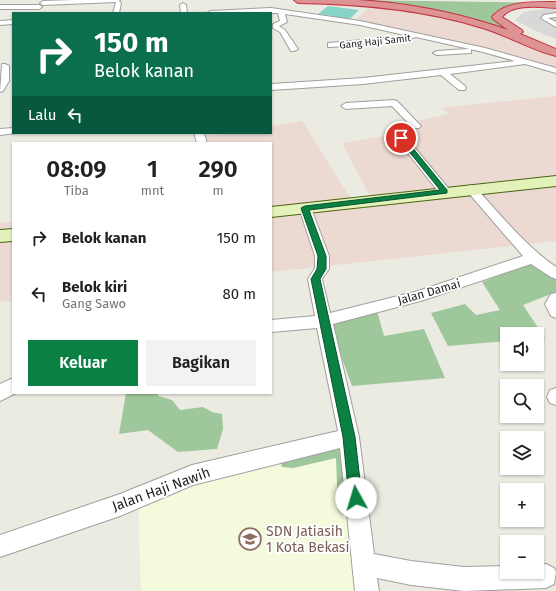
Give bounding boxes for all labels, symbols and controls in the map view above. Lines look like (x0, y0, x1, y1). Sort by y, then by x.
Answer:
text: 150 m (94, 26, 169, 59)
icon: right (28, 28, 80, 80)
street label: Gang Haji Samit (339, 32, 412, 52)
text: Belok kanan (94, 60, 194, 82)
icon: left (64, 104, 86, 126)
text: Lalu (28, 106, 56, 124)
pin (384, 121, 418, 155)
icon: arrive (390, 127, 412, 149)
text: 08:09 (46, 155, 107, 183)
text: 1 (147, 155, 158, 183)
text: 290 (199, 155, 238, 183)
text: Tiba (64, 183, 89, 198)
text: mnt (141, 183, 164, 198)
text: m (213, 183, 224, 198)
icon: right (28, 227, 50, 249)
text: Belok kanan (62, 229, 146, 247)
text: 150 m (217, 229, 256, 247)
street label: Jalan Damai (396, 276, 462, 308)
text: Belok kiri (62, 278, 127, 296)
icon: left (28, 283, 50, 305)
text: 80 m (223, 285, 256, 303)
text: Gang Sawo (62, 296, 126, 311)
map controls (500, 327, 544, 579)
button: sound (500, 327, 544, 371)
button: Keluar (28, 340, 138, 386)
button: Bagikan (146, 340, 256, 386)
button: search (500, 379, 544, 423)
button: layers (500, 431, 544, 475)
street label: Jalan Haji Nawih (110, 464, 213, 515)
position arrow (335, 477, 377, 519)
button: + (500, 483, 544, 527)
place label: SDN Jatiasih 1 Kota Bekasi (266, 523, 349, 556)
school or university icon: SDN Jatiasih 1 Kota Bekasi (237, 526, 263, 552)
button: − (500, 535, 544, 579)

